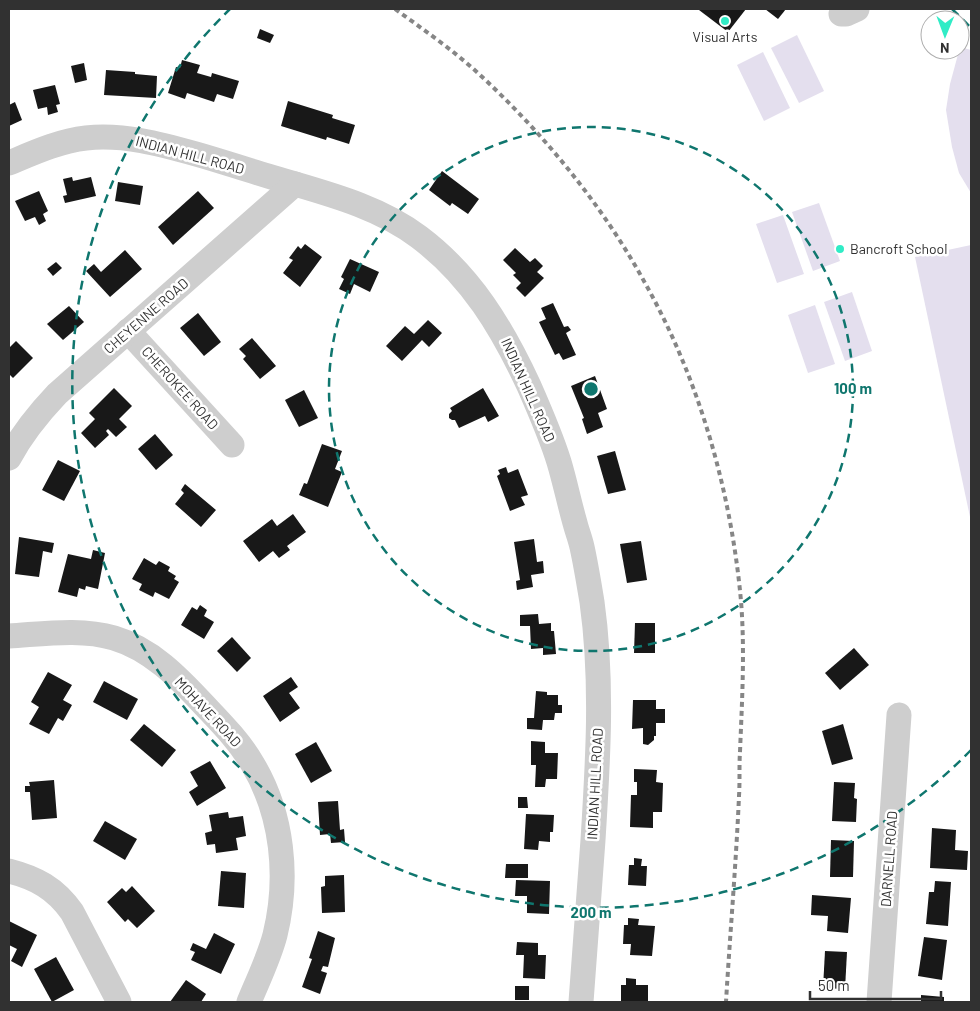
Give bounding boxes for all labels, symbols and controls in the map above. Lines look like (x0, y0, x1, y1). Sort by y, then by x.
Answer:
north arrow (920, 10, 970, 60)
marker: Visual Arts (719, 15, 731, 27)
place label: Visual Arts (693, 28, 758, 45)
text: N (940, 40, 950, 57)
street label: INDIAN HILL ROAD (134, 132, 246, 177)
place label: Bancroft School (850, 240, 947, 257)
marker: Bancroft School (834, 243, 846, 255)
street label: CHEYENNE ROAD (100, 274, 191, 357)
street label: INDIAN HILL ROAD (498, 335, 559, 444)
street label: CHEROKEE ROAD (139, 343, 222, 433)
text: 100 m (834, 379, 872, 397)
centre of rings (582, 380, 600, 398)
street label: MOHAVE ROAD (172, 673, 245, 750)
street label: INDIAN HILL ROAD (583, 728, 606, 840)
street label: DARNELL ROAD (877, 810, 900, 908)
text: 200 m (570, 903, 612, 921)
scale bar (810, 968, 941, 1000)
text: 50 m (818, 976, 850, 994)

